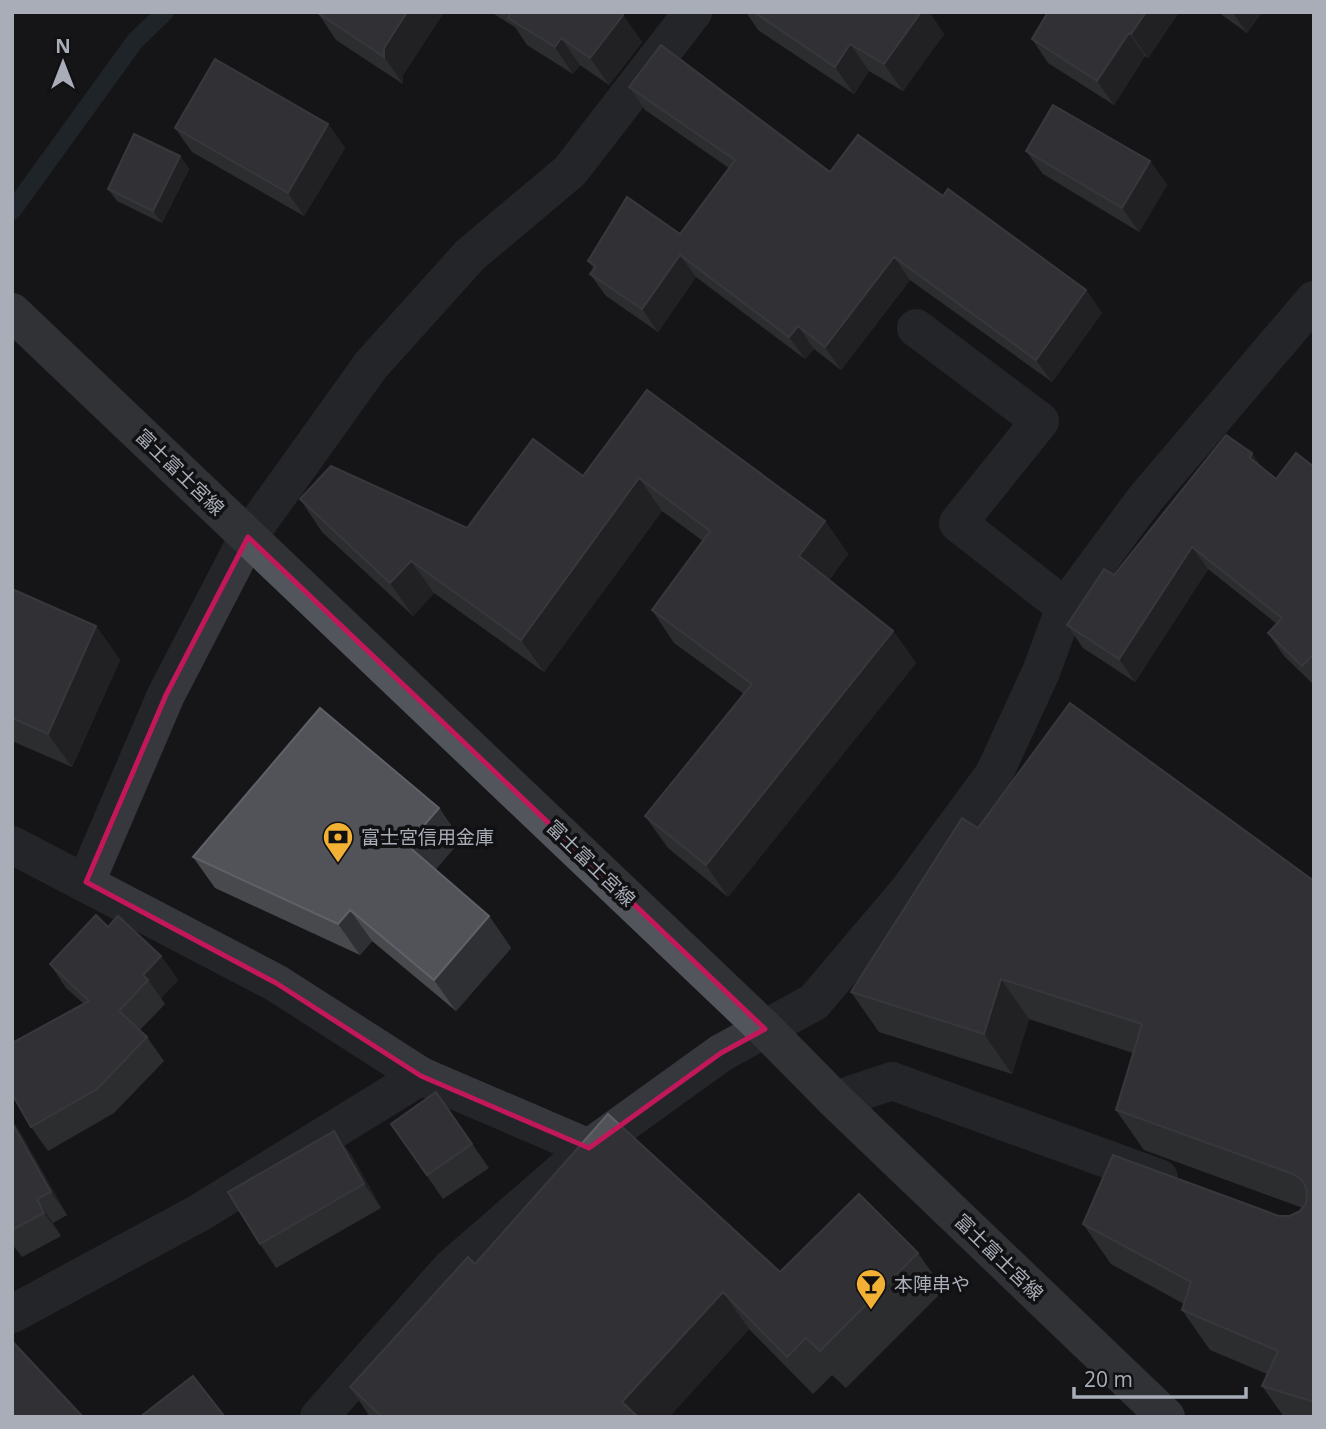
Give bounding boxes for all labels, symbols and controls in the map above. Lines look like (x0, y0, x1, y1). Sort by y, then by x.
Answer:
north arrow (28, 28, 98, 98)
text: N (55, 33, 71, 59)
street label: 富士富士宮線 (130, 423, 230, 521)
street label: 富士富士宮線 (541, 814, 641, 912)
bank icon: 富士宮信用金庫 (321, 820, 355, 864)
place label: 富士宮信用金庫 (361, 824, 494, 850)
street label: 富士富士宮線 (949, 1208, 1049, 1306)
bar icon: 本陣串や (854, 1267, 888, 1311)
place label: 本陣串や (894, 1271, 970, 1297)
scale bar (1074, 1356, 1246, 1400)
text: 20 m (1084, 1365, 1133, 1393)

